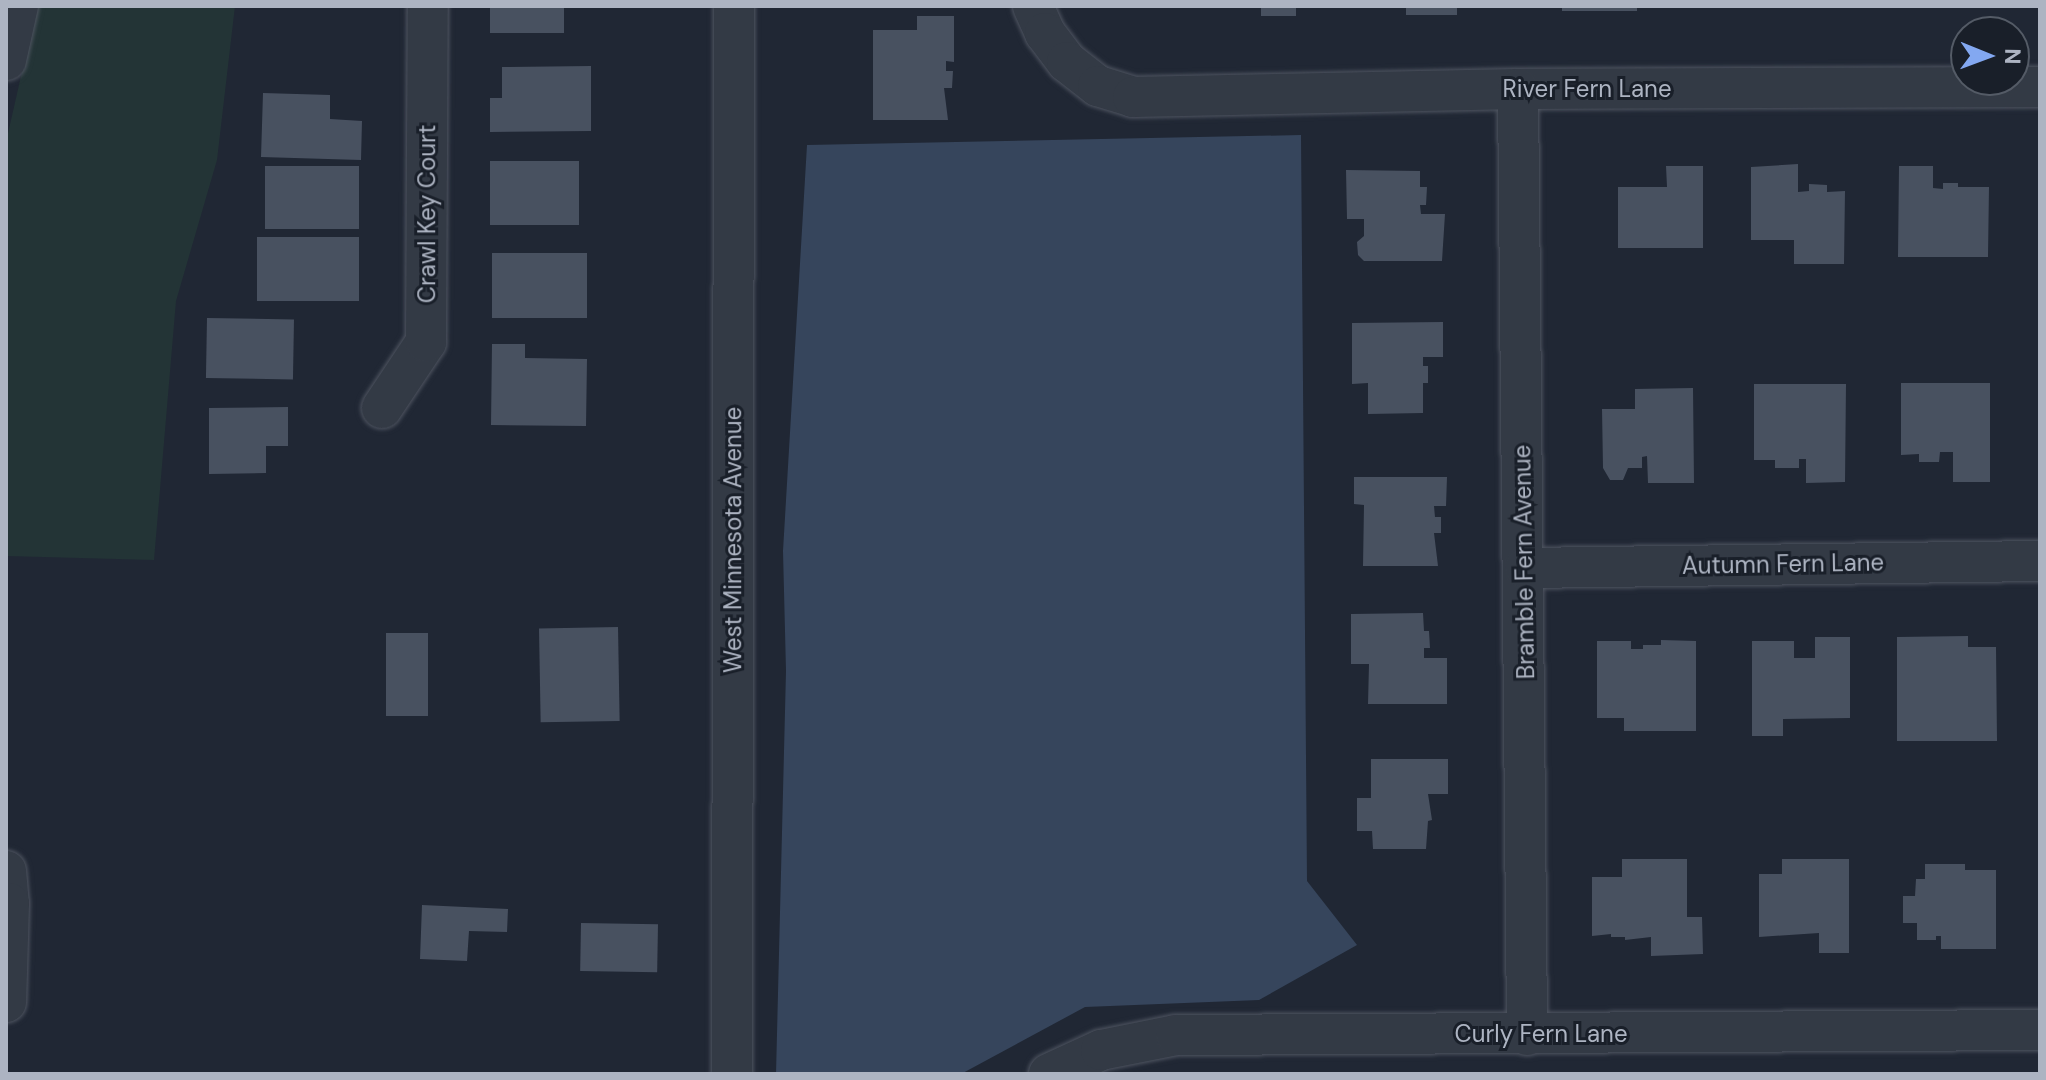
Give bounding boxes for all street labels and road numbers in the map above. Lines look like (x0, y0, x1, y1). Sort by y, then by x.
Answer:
street label: River Fern Lane (1502, 75, 1672, 103)
street label: Crawl Key Court (413, 125, 441, 303)
street label: West Minnesota Avenue (719, 407, 747, 673)
street label: Bramble Fern Avenue (1508, 444, 1540, 680)
street label: Autumn Fern Lane (1682, 548, 1884, 580)
street label: Curly Fern Lane (1454, 1020, 1628, 1048)

